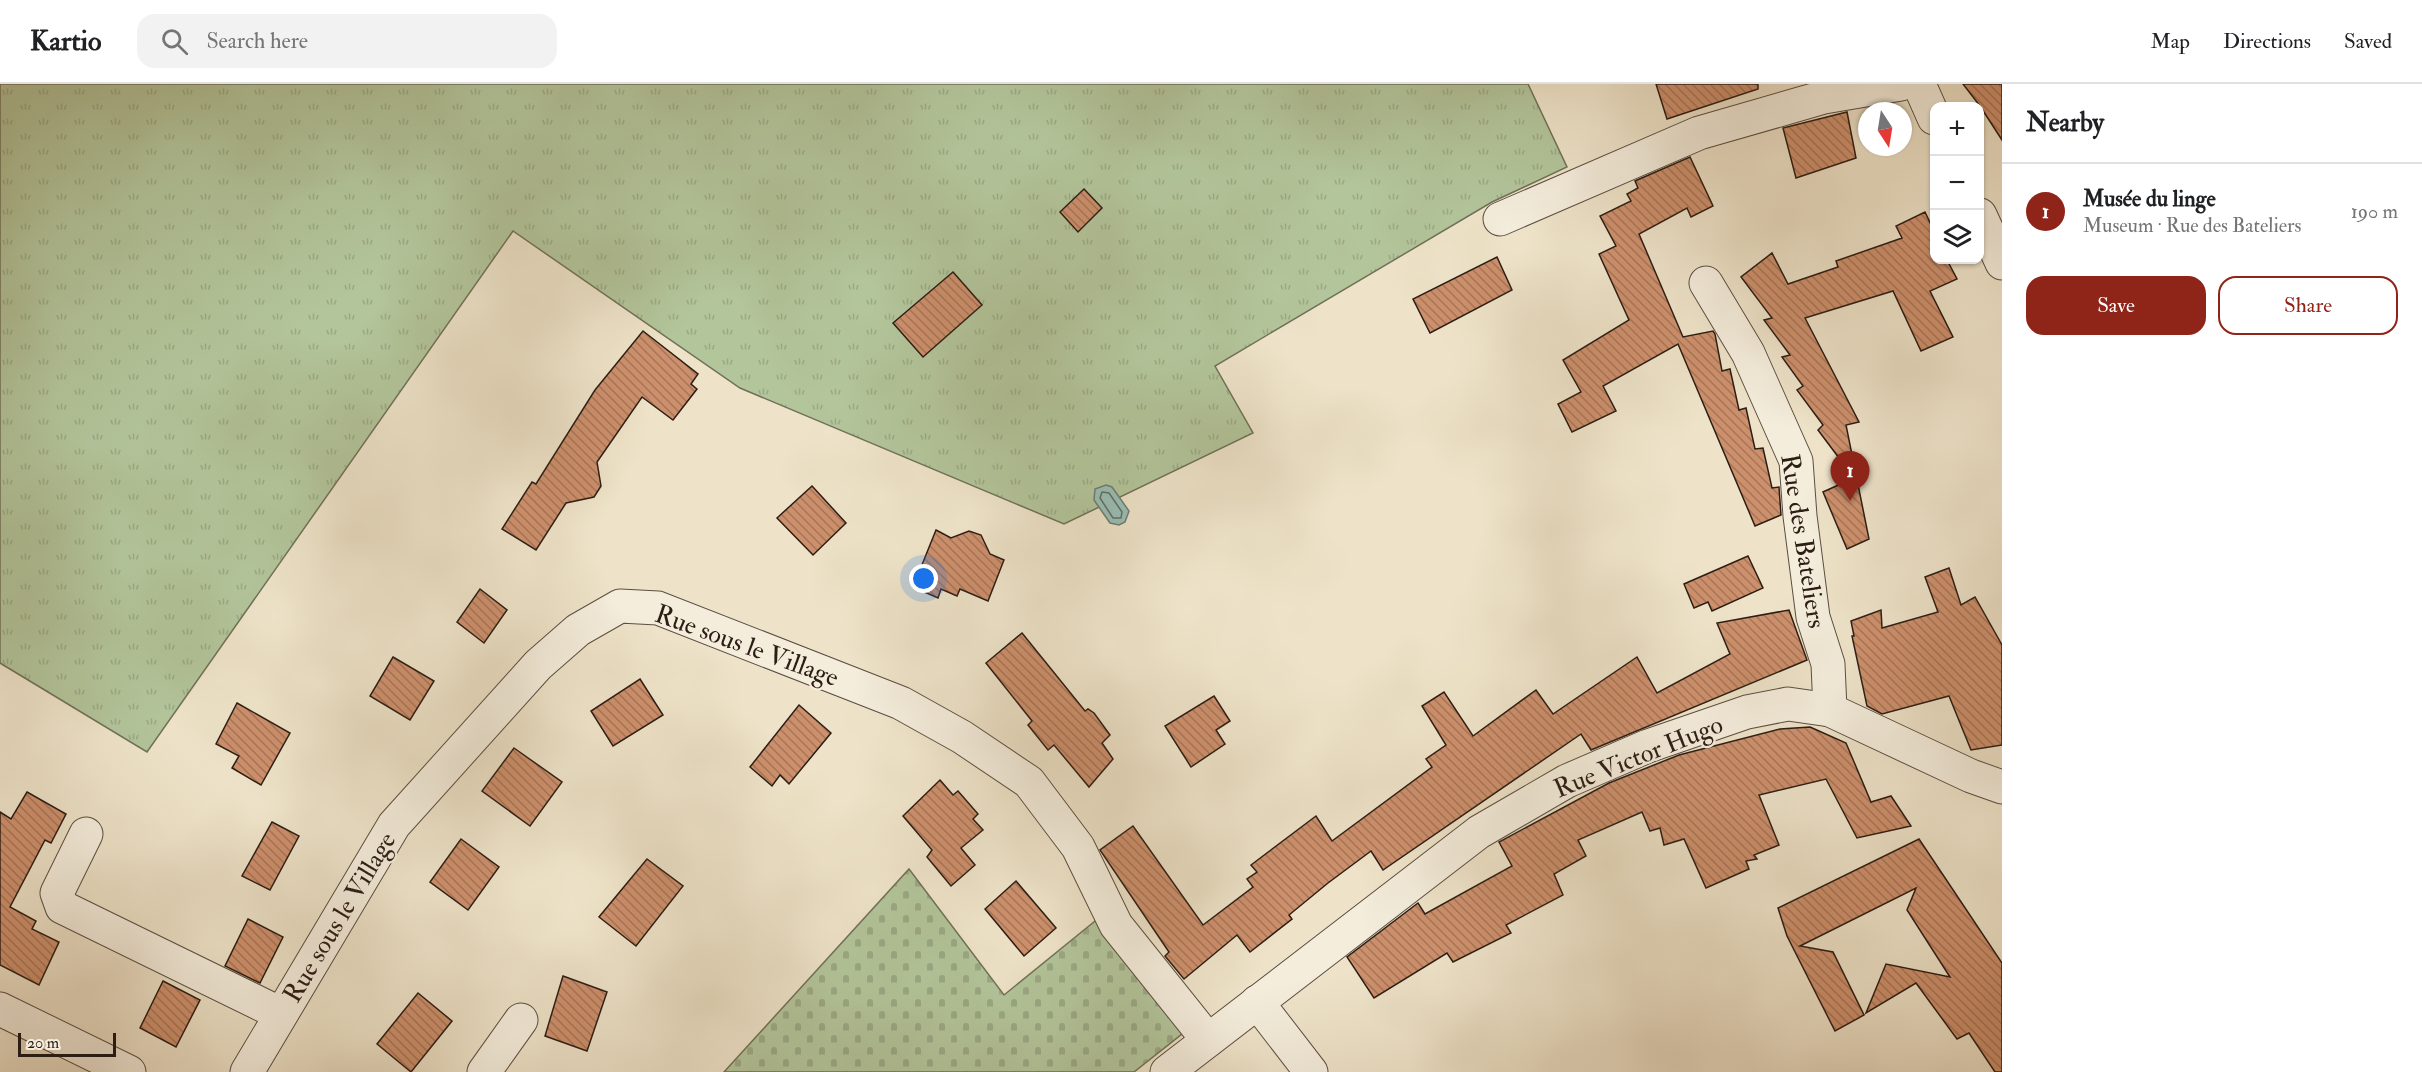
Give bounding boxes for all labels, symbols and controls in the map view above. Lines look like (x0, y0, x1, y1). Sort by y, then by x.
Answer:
search box (137, 14, 557, 68)
text: Kartio (30, 24, 101, 59)
icon: search (158, 25, 191, 58)
text: Search here (206, 27, 308, 55)
text: Map (2150, 28, 2190, 55)
text: Directions (2223, 28, 2311, 55)
text: Saved (2344, 28, 2392, 55)
north arrow (1858, 102, 1912, 156)
map controls (1930, 102, 1984, 264)
button: + (1930, 102, 1984, 156)
text: Nearby (2026, 107, 2104, 139)
button: − (1930, 156, 1984, 210)
text: Musée du linge (2083, 185, 2216, 213)
text: 1 (2042, 199, 2049, 224)
text: 190 m (2351, 199, 2398, 224)
button: layers (1930, 210, 1984, 264)
text: Museum · Rue des Bateliers (2083, 213, 2301, 238)
button: Save (2026, 276, 2206, 335)
button: Share (2218, 276, 2398, 335)
street label: Rue des Bateliers (1773, 452, 1833, 631)
pin: 1 (1830, 452, 1870, 501)
your location (909, 564, 938, 593)
street label: Rue sous le Village (650, 598, 843, 694)
street label: Rue Victor Hugo (1549, 708, 1728, 805)
street label: Rue sous le Village (276, 826, 403, 1009)
scale bar (18, 1030, 116, 1058)
text: 20 m (27, 1033, 59, 1053)

